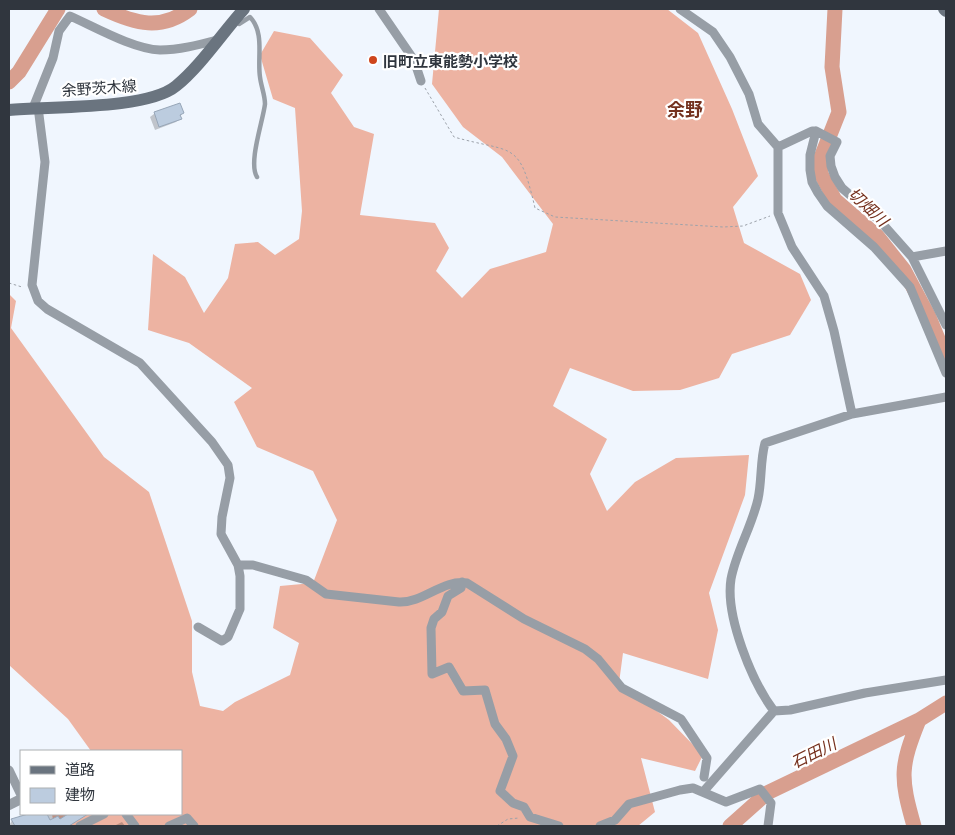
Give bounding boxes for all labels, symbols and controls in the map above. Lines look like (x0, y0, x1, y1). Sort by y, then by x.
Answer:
place label: 旧町立東能勢小学校 (383, 49, 518, 72)
marker: 旧町立東能勢小学校 (367, 54, 379, 66)
street label: 余野茨木線 (61, 73, 137, 101)
district label: 余野 (667, 95, 703, 122)
water label: 切畑川 (843, 181, 896, 233)
water label: 石田川 (786, 730, 842, 773)
legend (20, 750, 182, 815)
text: 道路 (65, 757, 95, 780)
text: 建物 (65, 782, 95, 805)

